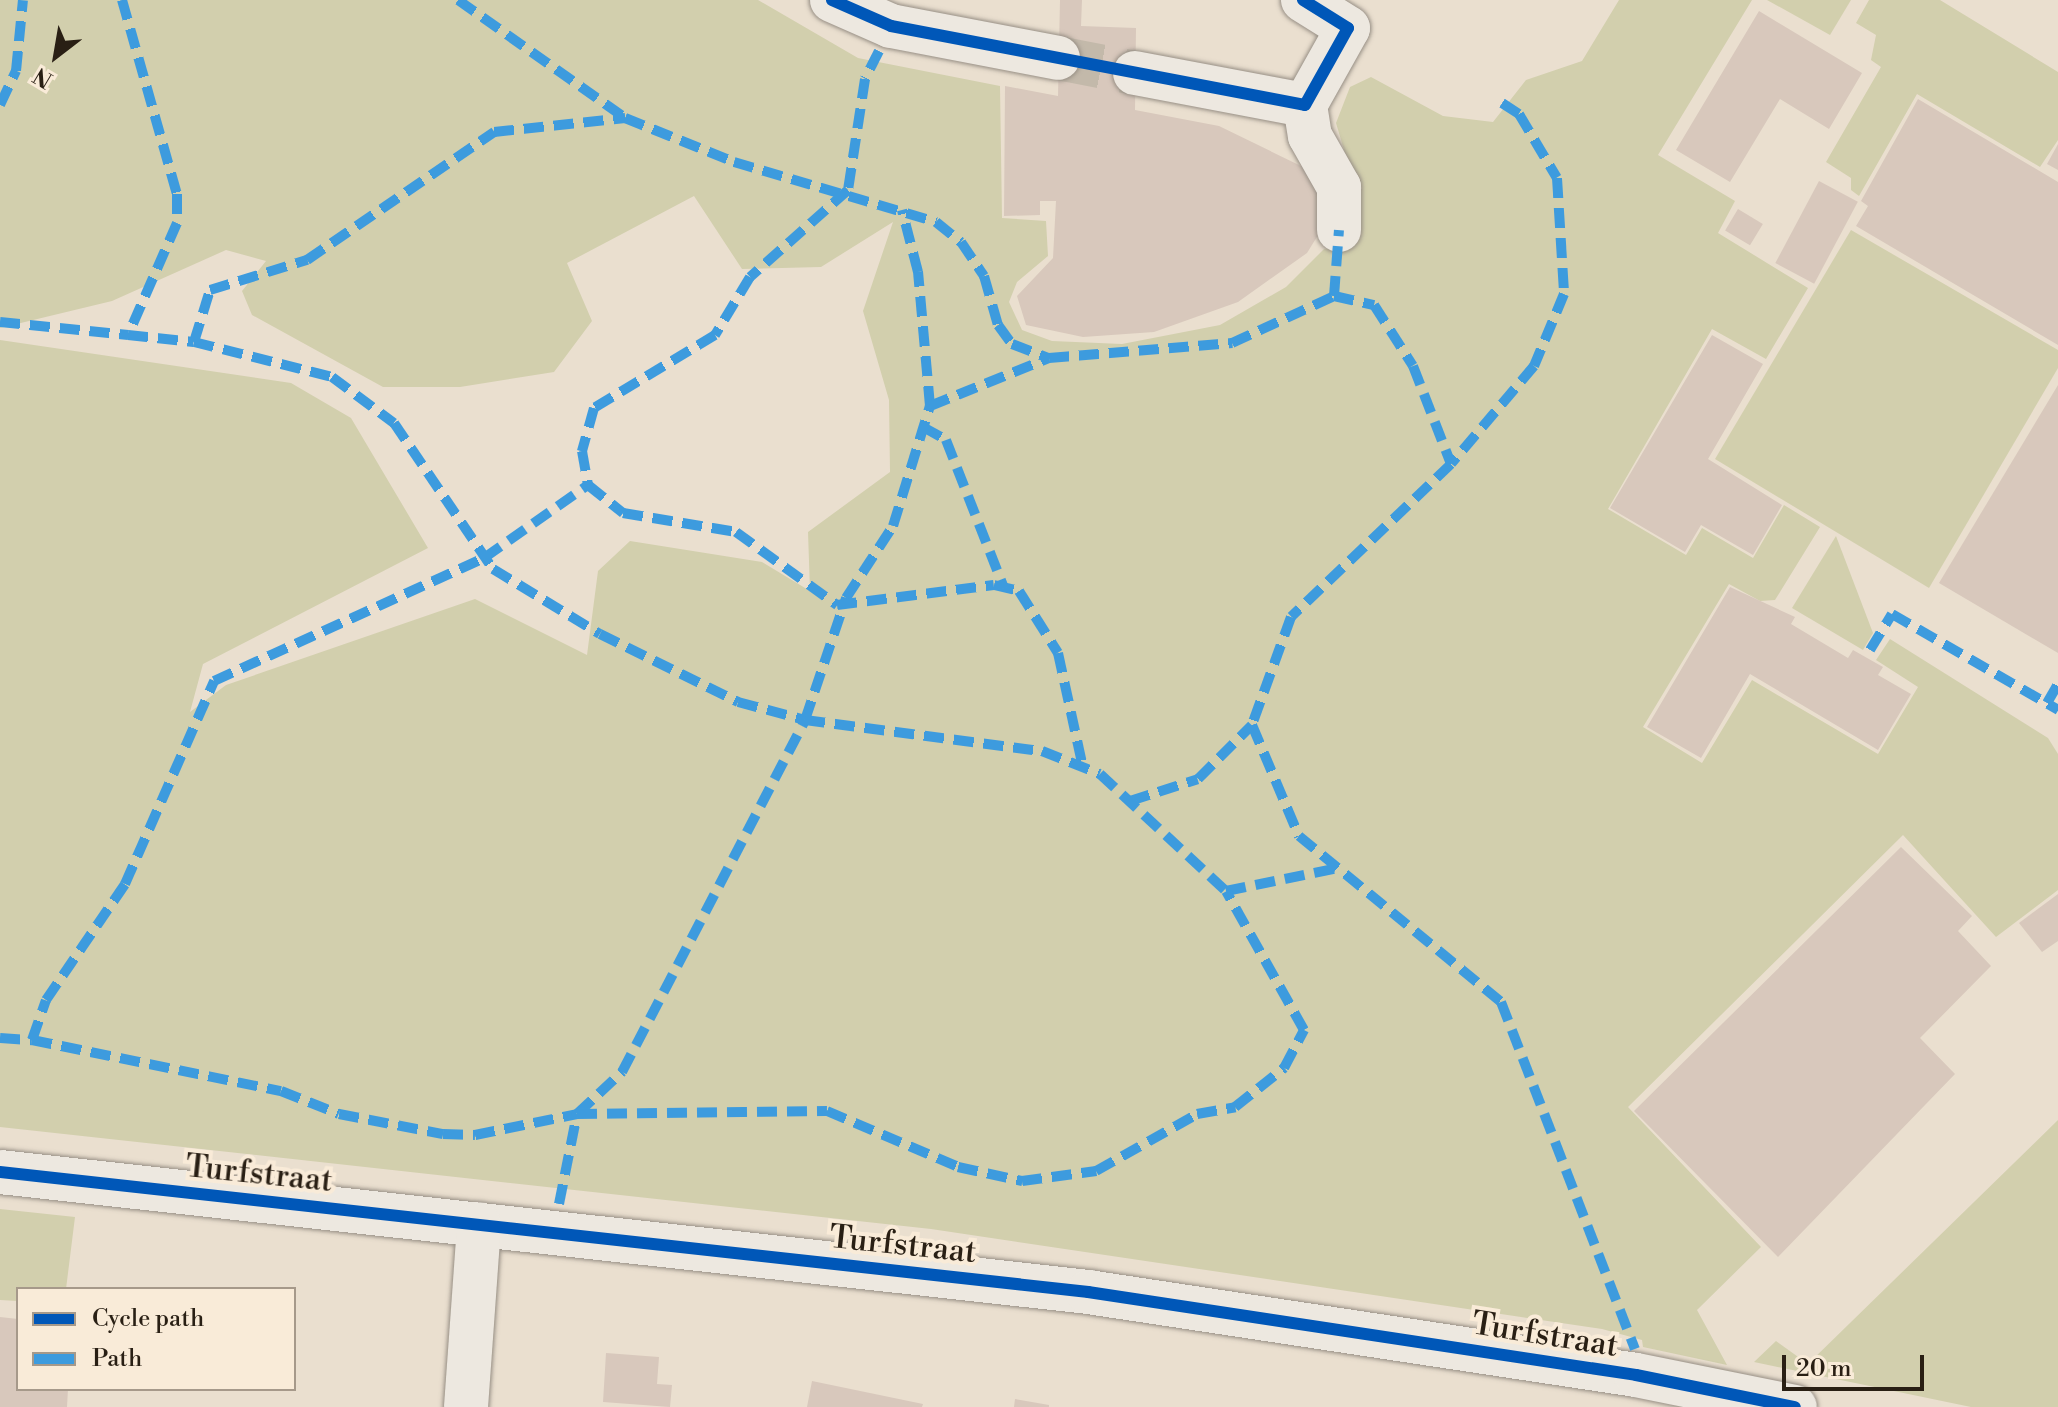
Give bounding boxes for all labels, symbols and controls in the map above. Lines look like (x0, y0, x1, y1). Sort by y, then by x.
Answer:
north arrow (16, 16, 96, 96)
text: N (29, 61, 58, 93)
street label: Turfstraat (184, 1147, 334, 1201)
street label: Turfstraat (828, 1218, 978, 1272)
legend (16, 1287, 296, 1391)
text: Cycle path (92, 1304, 204, 1334)
street label: Turfstraat (1469, 1304, 1621, 1366)
scale bar (1786, 1339, 1928, 1389)
text: Path (92, 1344, 142, 1374)
text: 20 m (1796, 1354, 1852, 1384)

